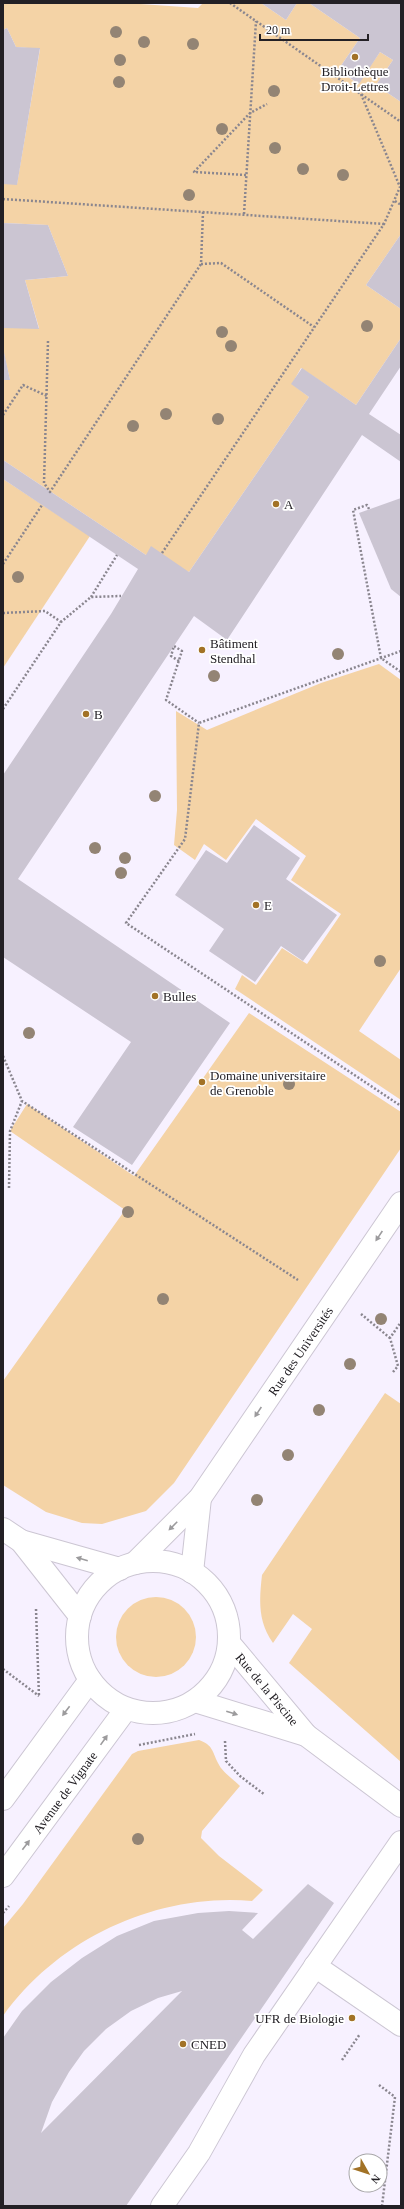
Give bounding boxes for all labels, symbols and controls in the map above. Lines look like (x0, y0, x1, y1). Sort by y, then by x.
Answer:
scale bar (260, 16, 368, 42)
text: 20 m (266, 23, 291, 37)
marker: Bibliothèque Droit-Lettres (350, 52, 360, 62)
place label: Bibliothèque Droit-Lettres (321, 64, 389, 94)
place label: A (284, 497, 294, 512)
marker: A (271, 499, 281, 509)
place label: Bâtiment Stendhal (210, 636, 258, 666)
marker: Bâtiment Stendhal (197, 645, 207, 655)
place label: B (94, 707, 103, 722)
marker: B (81, 709, 91, 719)
place label: E (264, 898, 272, 913)
marker: E (251, 900, 261, 910)
place label: Bulles (163, 989, 196, 1004)
marker: Bulles (150, 991, 160, 1001)
place label: Domaine universitaire de Grenoble (210, 1068, 326, 1098)
marker: Domaine universitaire de Grenoble (197, 1077, 207, 1087)
one-way arrow (375, 1230, 383, 1241)
street label: Rue des Universités (265, 1304, 336, 1398)
one-way arrow (254, 1407, 262, 1418)
one-way arrow (168, 1521, 177, 1531)
one-way arrow (76, 1555, 89, 1561)
street label: Rue de la Piscine (233, 1650, 302, 1729)
one-way arrow (63, 1706, 71, 1716)
one-way arrow (226, 1710, 238, 1716)
one-way arrow (100, 1735, 108, 1746)
street label: Avenue de Vignate (29, 1748, 100, 1836)
one-way arrow (22, 1839, 30, 1850)
place label: UFR de Biologie (255, 2011, 344, 2026)
marker: UFR de Biologie (347, 2013, 357, 2023)
place label: CNED (191, 2037, 226, 2052)
marker: CNED (178, 2039, 188, 2049)
north arrow (348, 2153, 388, 2193)
text: N (369, 2172, 383, 2186)

